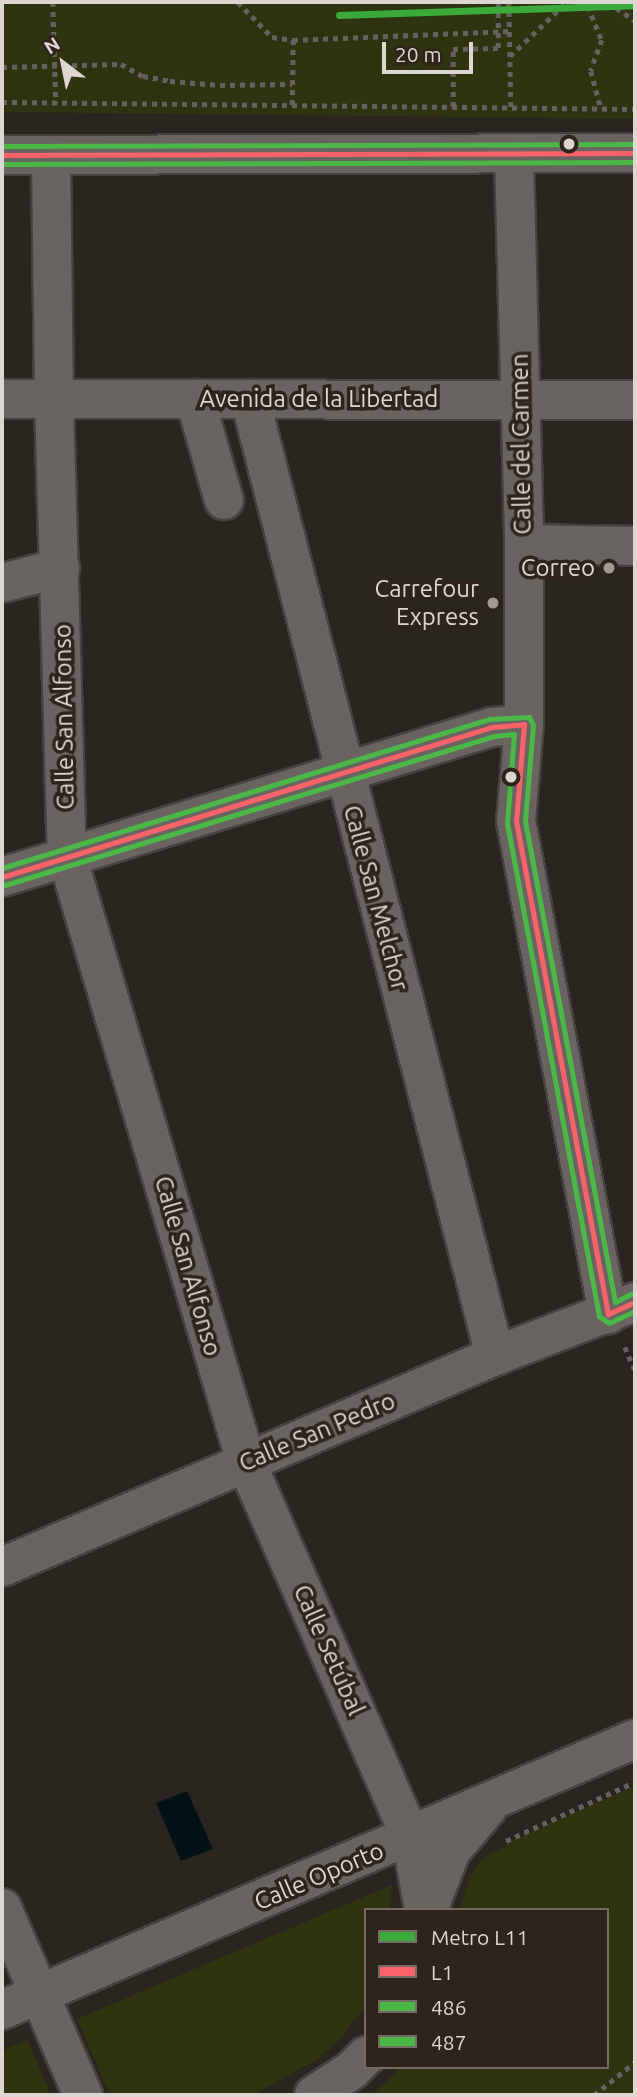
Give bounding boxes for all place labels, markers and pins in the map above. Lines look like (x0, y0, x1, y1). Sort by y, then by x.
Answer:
unlabelled marker (562, 137, 576, 151)
place label: Correo (521, 554, 595, 582)
marker: Correo (601, 560, 617, 576)
place label: Carrefour Express (375, 575, 479, 631)
marker: Carrefour Express (485, 595, 501, 611)
unlabelled marker (504, 770, 518, 784)

